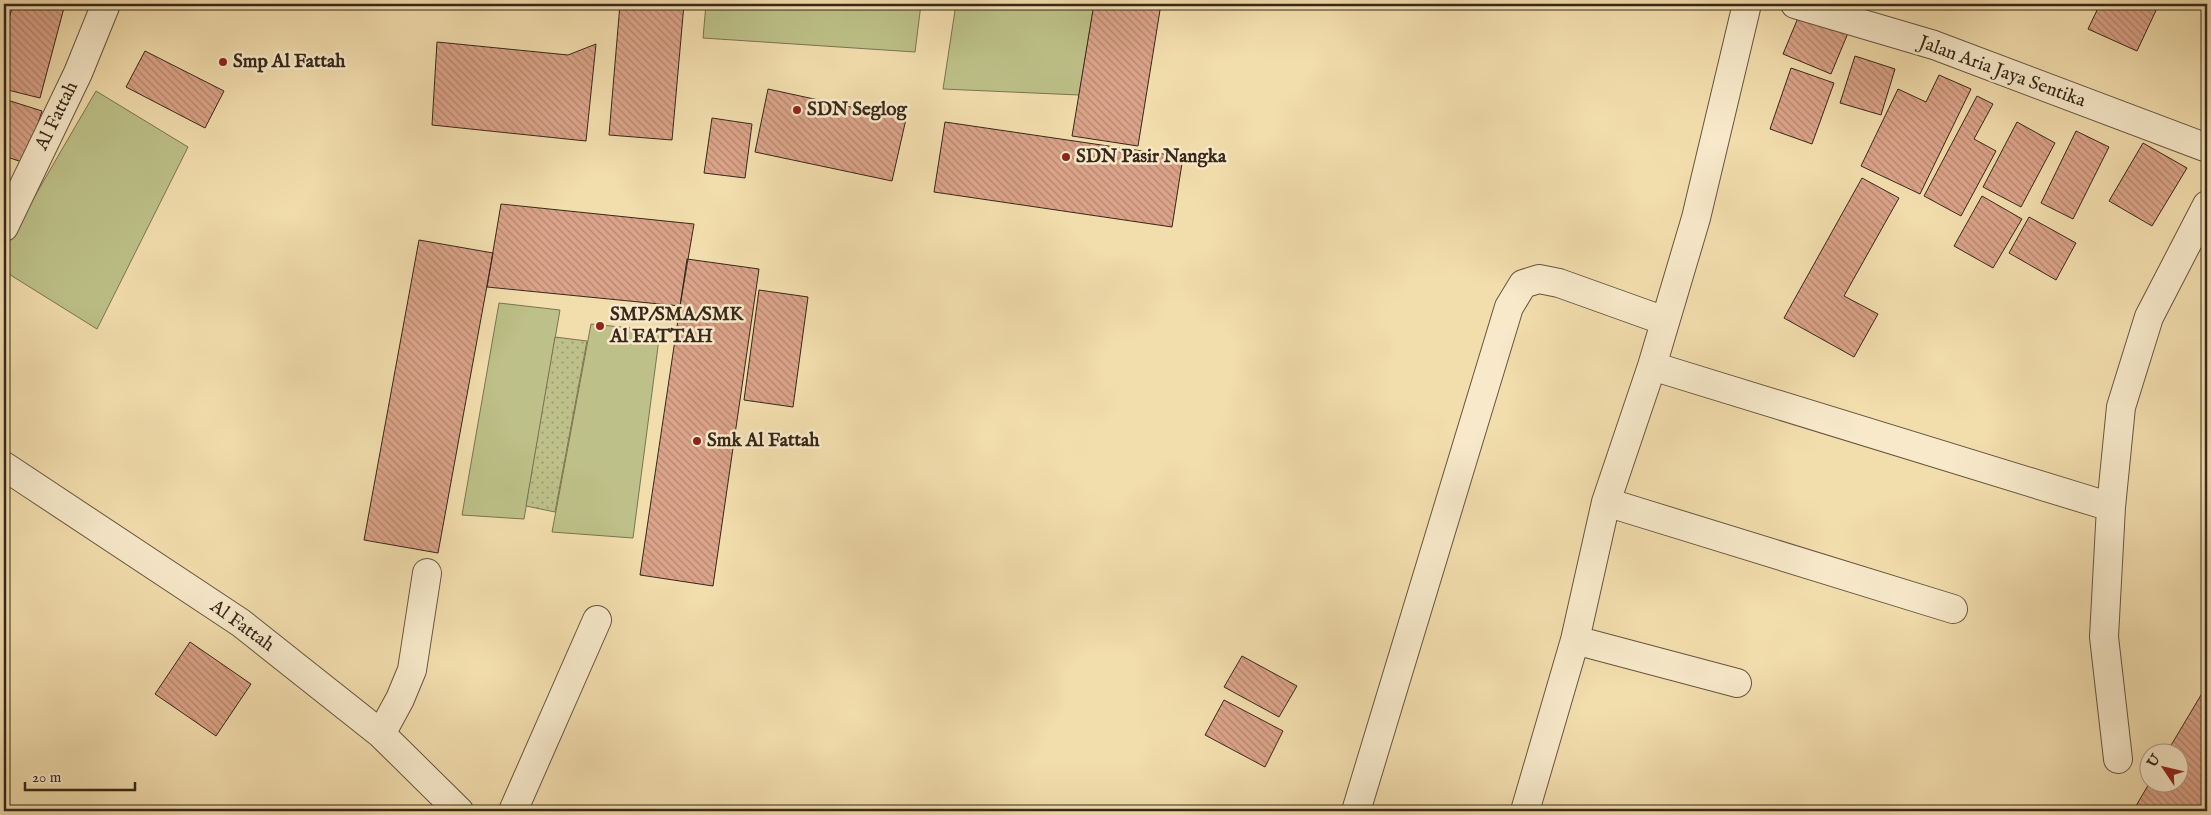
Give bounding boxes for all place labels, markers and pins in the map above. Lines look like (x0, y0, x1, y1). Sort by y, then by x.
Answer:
place label: Smp Al Fattah (233, 50, 346, 74)
marker: Smp Al Fattah (217, 56, 229, 68)
place label: SDN Seglog (807, 98, 907, 122)
marker: SDN Seglog (791, 104, 803, 116)
place label: SDN Pasir Nangka (1076, 145, 1227, 169)
marker: SDN Pasir Nangka (1060, 151, 1072, 163)
place label: SMP/SMA/SMK Al FATTAH (609, 303, 745, 349)
marker: SMP/SMA/SMK Al FATTAH (594, 320, 606, 332)
place label: Smk Al Fattah (707, 429, 820, 453)
marker: Smk Al Fattah (691, 435, 703, 447)

